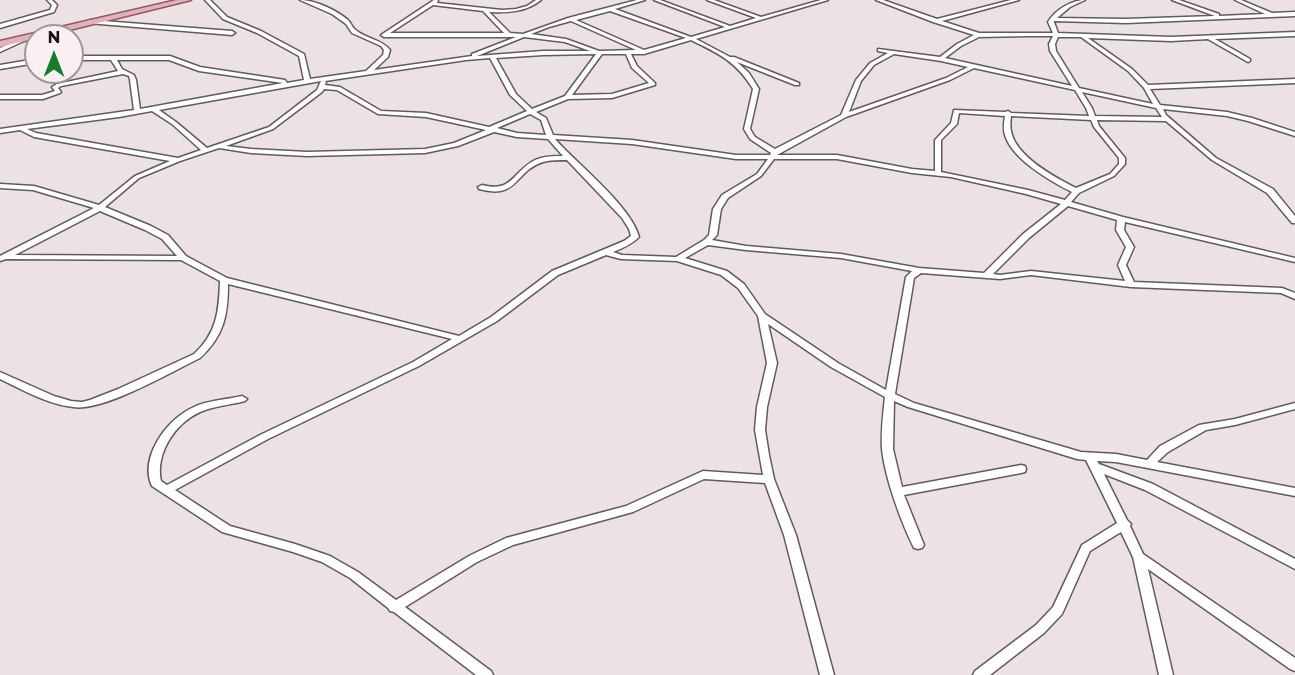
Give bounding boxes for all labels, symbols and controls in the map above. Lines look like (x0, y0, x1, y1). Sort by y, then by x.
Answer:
north arrow (24, 24, 84, 84)
text: N (48, 28, 60, 47)

